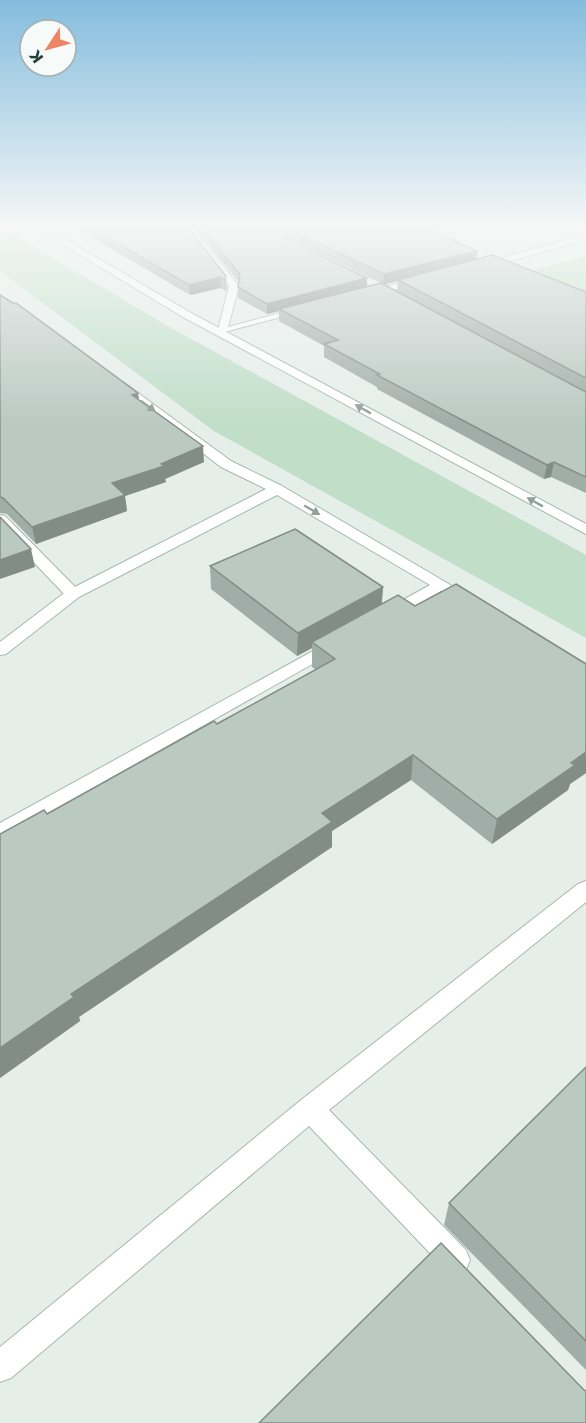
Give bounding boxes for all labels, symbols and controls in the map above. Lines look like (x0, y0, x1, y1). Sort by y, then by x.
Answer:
north arrow (18, 18, 78, 78)
text: K (24, 45, 49, 68)
one-way arrow (140, 399, 156, 412)
one-way arrow (355, 404, 372, 414)
one-way arrow (526, 497, 543, 507)
one-way arrow (304, 504, 320, 515)

